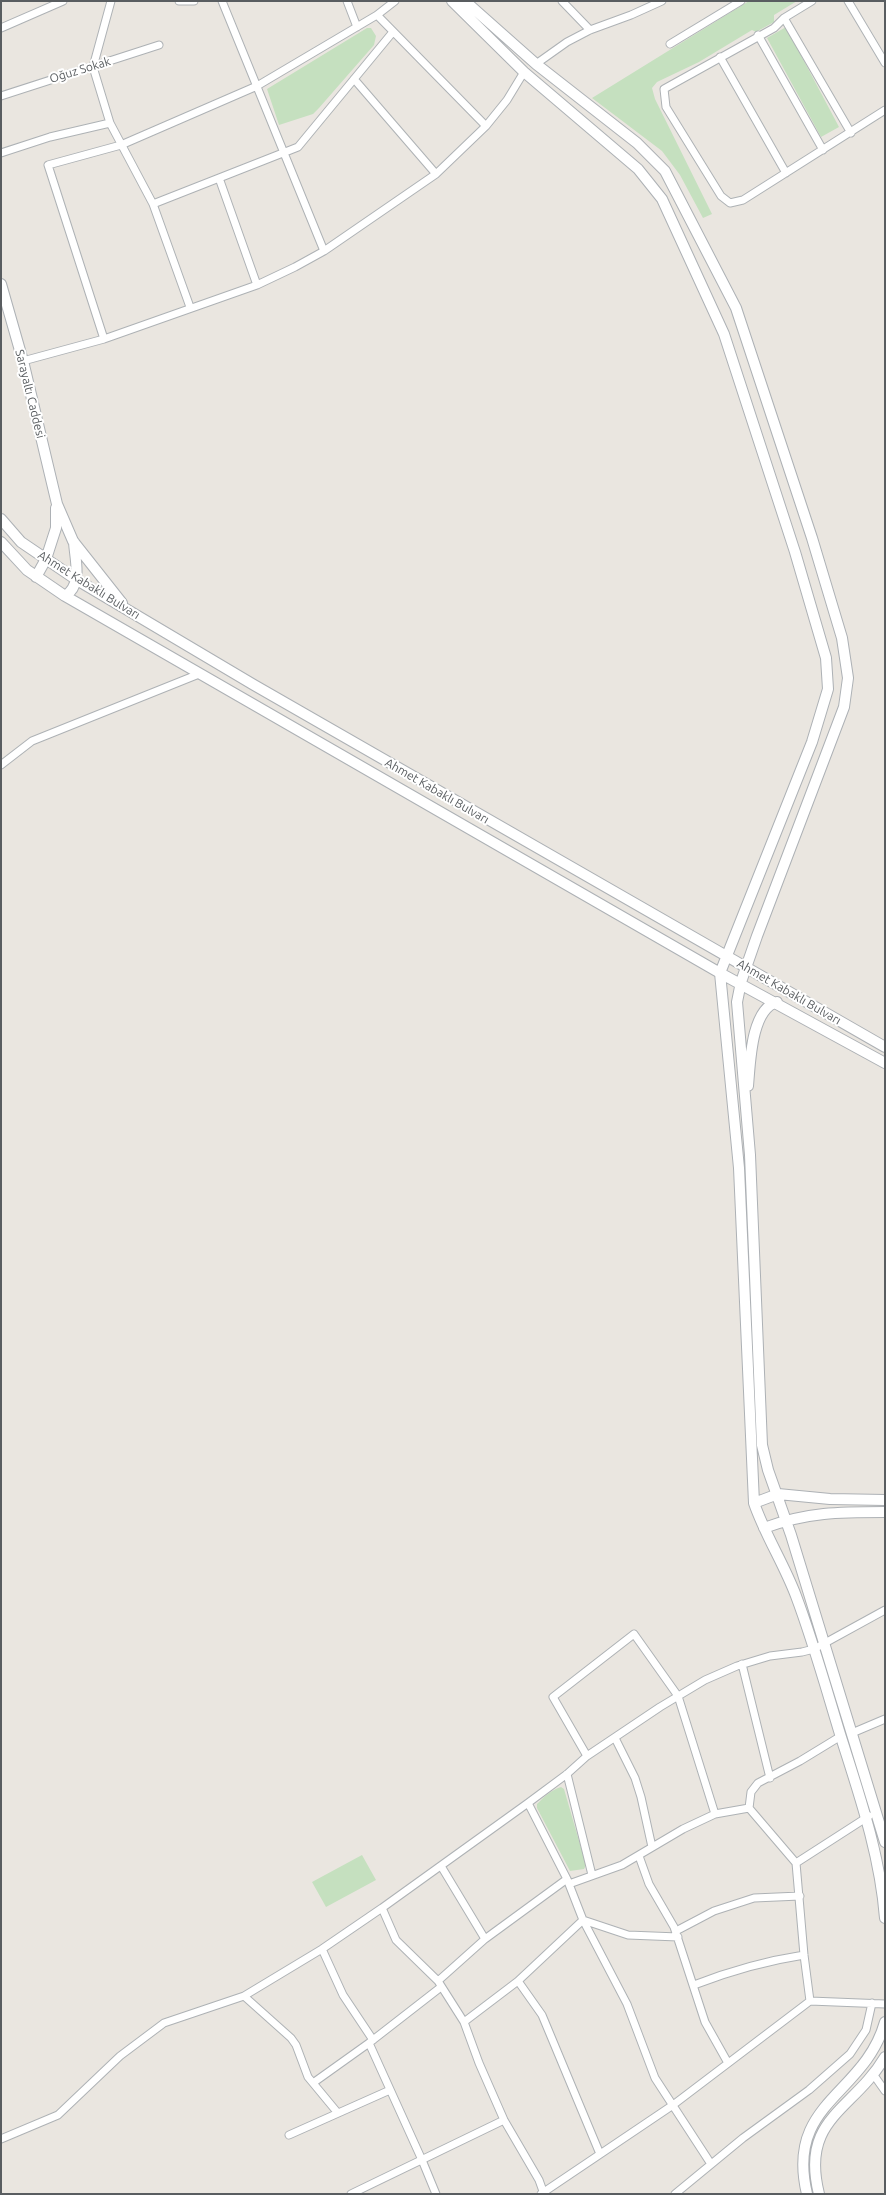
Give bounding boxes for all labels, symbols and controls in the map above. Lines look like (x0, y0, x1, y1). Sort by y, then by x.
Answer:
street label: Oğuz Sokak (48, 54, 112, 86)
street label: Sarayaltı Caddesi (12, 348, 48, 440)
street label: Ahmet Kabaklı Bulvarı (35, 548, 143, 622)
street label: Ahmet Kabaklı Bulvarı (382, 755, 492, 827)
street label: Ahmet Kabaklı Bulvarı (734, 956, 844, 1028)

